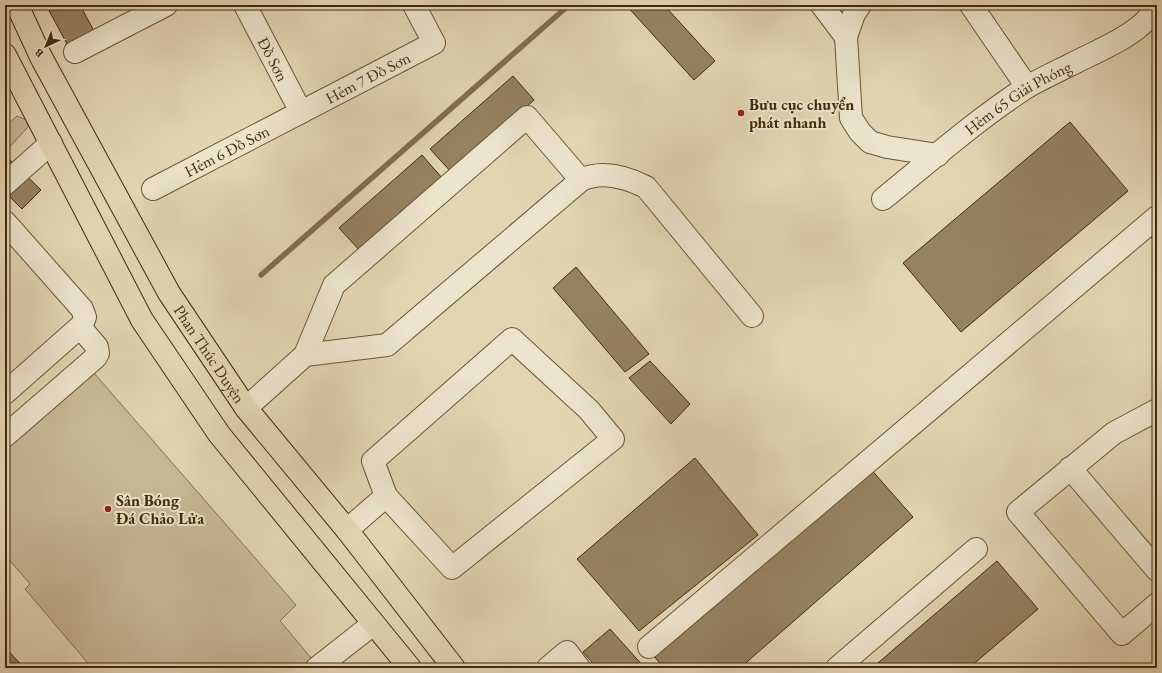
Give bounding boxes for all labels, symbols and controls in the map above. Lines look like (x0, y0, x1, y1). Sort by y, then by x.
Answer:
north arrow (26, 26, 66, 66)
street label: Đồ Sơn (253, 33, 293, 86)
text: B (32, 46, 46, 61)
street label: Hẻm 7 Đồ Sơn (322, 47, 415, 109)
street label: Hẻm 65 Giải Phóng (960, 56, 1076, 140)
place label: Bưu cục chuyển phát nhanh (749, 94, 854, 133)
marker: Bưu cục chuyển phát nhanh (736, 108, 746, 118)
street label: Hẻm 6 Đồ Sơn (181, 120, 273, 182)
street label: Phan Thúc Duyện (169, 301, 250, 408)
place label: Sân Bóng Đá Chảo Lửa (116, 490, 205, 529)
marker: Sân Bóng Đá Chảo Lửa (103, 504, 113, 514)

